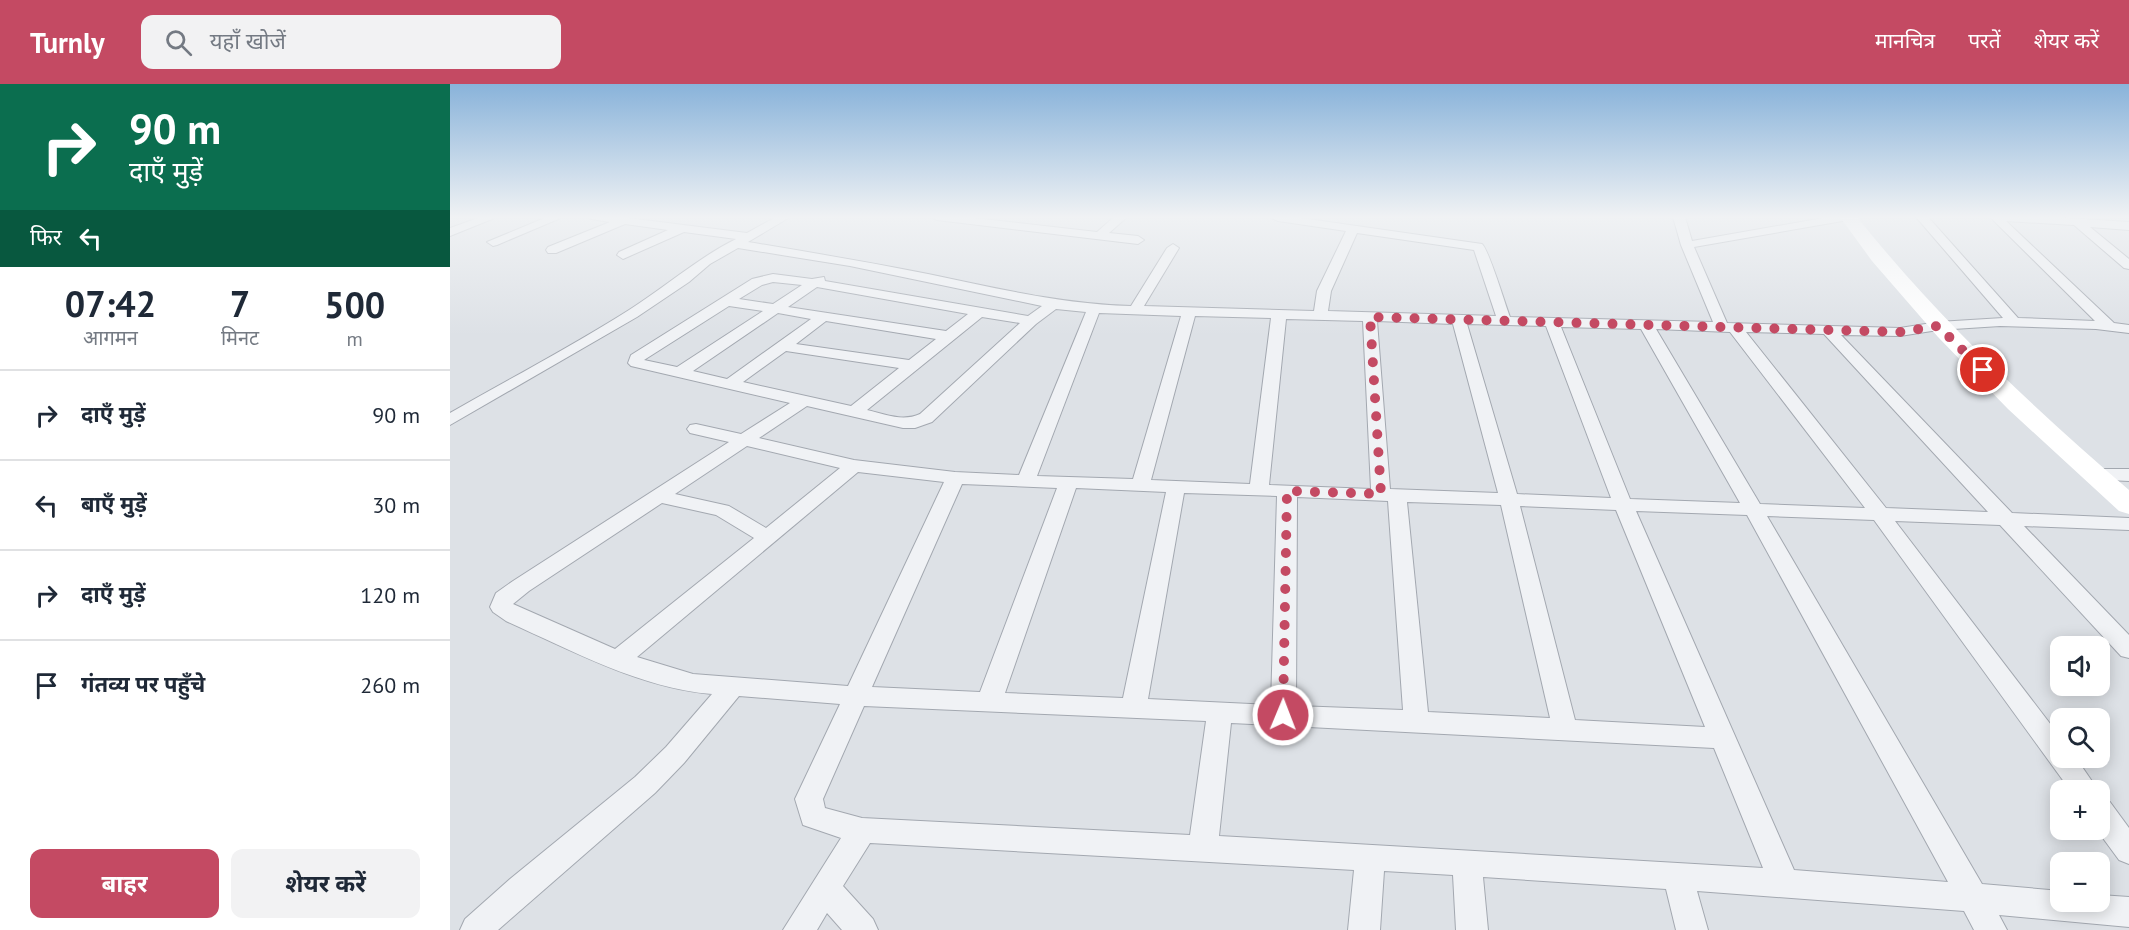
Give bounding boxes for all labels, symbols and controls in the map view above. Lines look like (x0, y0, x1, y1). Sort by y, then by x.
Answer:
search box (141, 15, 561, 69)
text: Turnly (30, 24, 105, 61)
icon: search (162, 26, 195, 59)
text: यहाँ खोजें (210, 27, 286, 55)
text: मानचित्र (1875, 27, 1935, 54)
text: परतें (1968, 27, 2001, 54)
text: शेयर करें (2034, 27, 2099, 54)
text: 90 m (129, 101, 221, 156)
icon: right (30, 108, 108, 186)
text: दाएँ मुड़ें (129, 154, 203, 188)
icon: left (74, 222, 107, 255)
text: फिर (30, 223, 62, 251)
text: 07:42 (65, 280, 156, 327)
text: 7 (230, 280, 250, 327)
text: 500 (324, 281, 385, 328)
text: आगमन (83, 325, 138, 351)
text: मिनट (221, 325, 259, 351)
text: m (346, 326, 363, 352)
pin (1957, 344, 2008, 395)
icon: arrive (1966, 353, 1999, 386)
icon: right (30, 399, 63, 432)
text: दाएँ मुड़ें (81, 400, 146, 428)
text: 90 m (372, 401, 420, 429)
icon: left (30, 489, 63, 522)
text: बाएँ मुड़ें (81, 490, 147, 518)
text: 30 m (372, 491, 420, 519)
icon: right (30, 579, 63, 612)
text: दाएँ मुड़ें (81, 580, 146, 608)
text: 120 m (360, 581, 420, 609)
map controls (2050, 636, 2110, 912)
button: sound (2050, 636, 2110, 696)
icon: arrive (30, 669, 63, 702)
text: गंतव्य पर पहुँचे (81, 670, 205, 698)
text: 260 m (360, 671, 420, 699)
position arrow (1251, 683, 1315, 747)
button: search (2050, 708, 2110, 768)
button: + (2050, 780, 2110, 840)
button: बाहर (30, 849, 219, 918)
button: शेयर करें (231, 849, 420, 918)
button: − (2050, 852, 2110, 912)

